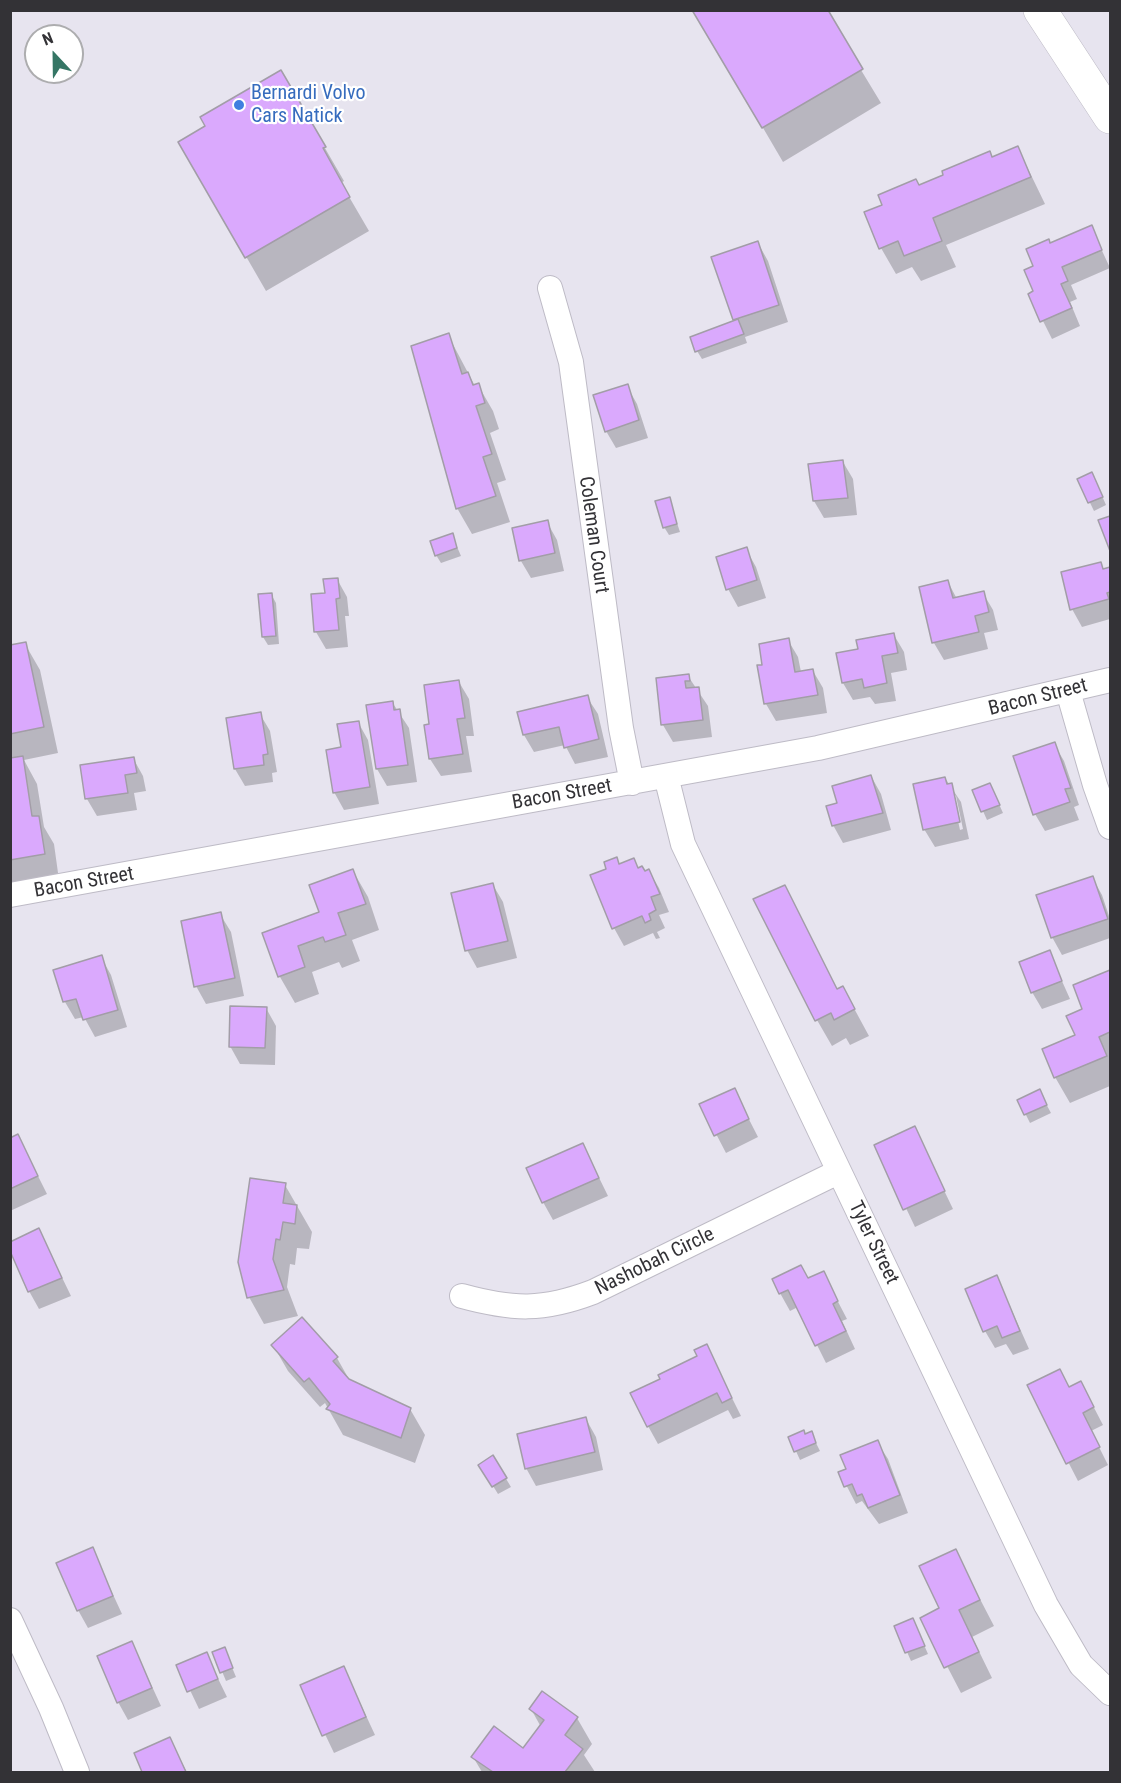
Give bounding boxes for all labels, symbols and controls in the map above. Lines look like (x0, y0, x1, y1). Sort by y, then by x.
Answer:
north arrow (24, 24, 84, 84)
text: N (40, 28, 56, 49)
place label: Bernardi Volvo Cars Natick (251, 82, 366, 129)
marker: Bernardi Volvo Cars Natick (232, 98, 246, 112)
street label: Coleman Court (573, 475, 613, 595)
street label: Bacon Street (986, 674, 1090, 722)
street label: Bacon Street (510, 774, 614, 816)
street label: Bacon Street (32, 862, 136, 904)
street label: Tyler Street (843, 1197, 903, 1289)
street label: Nashobah Circle (592, 1223, 718, 1301)

